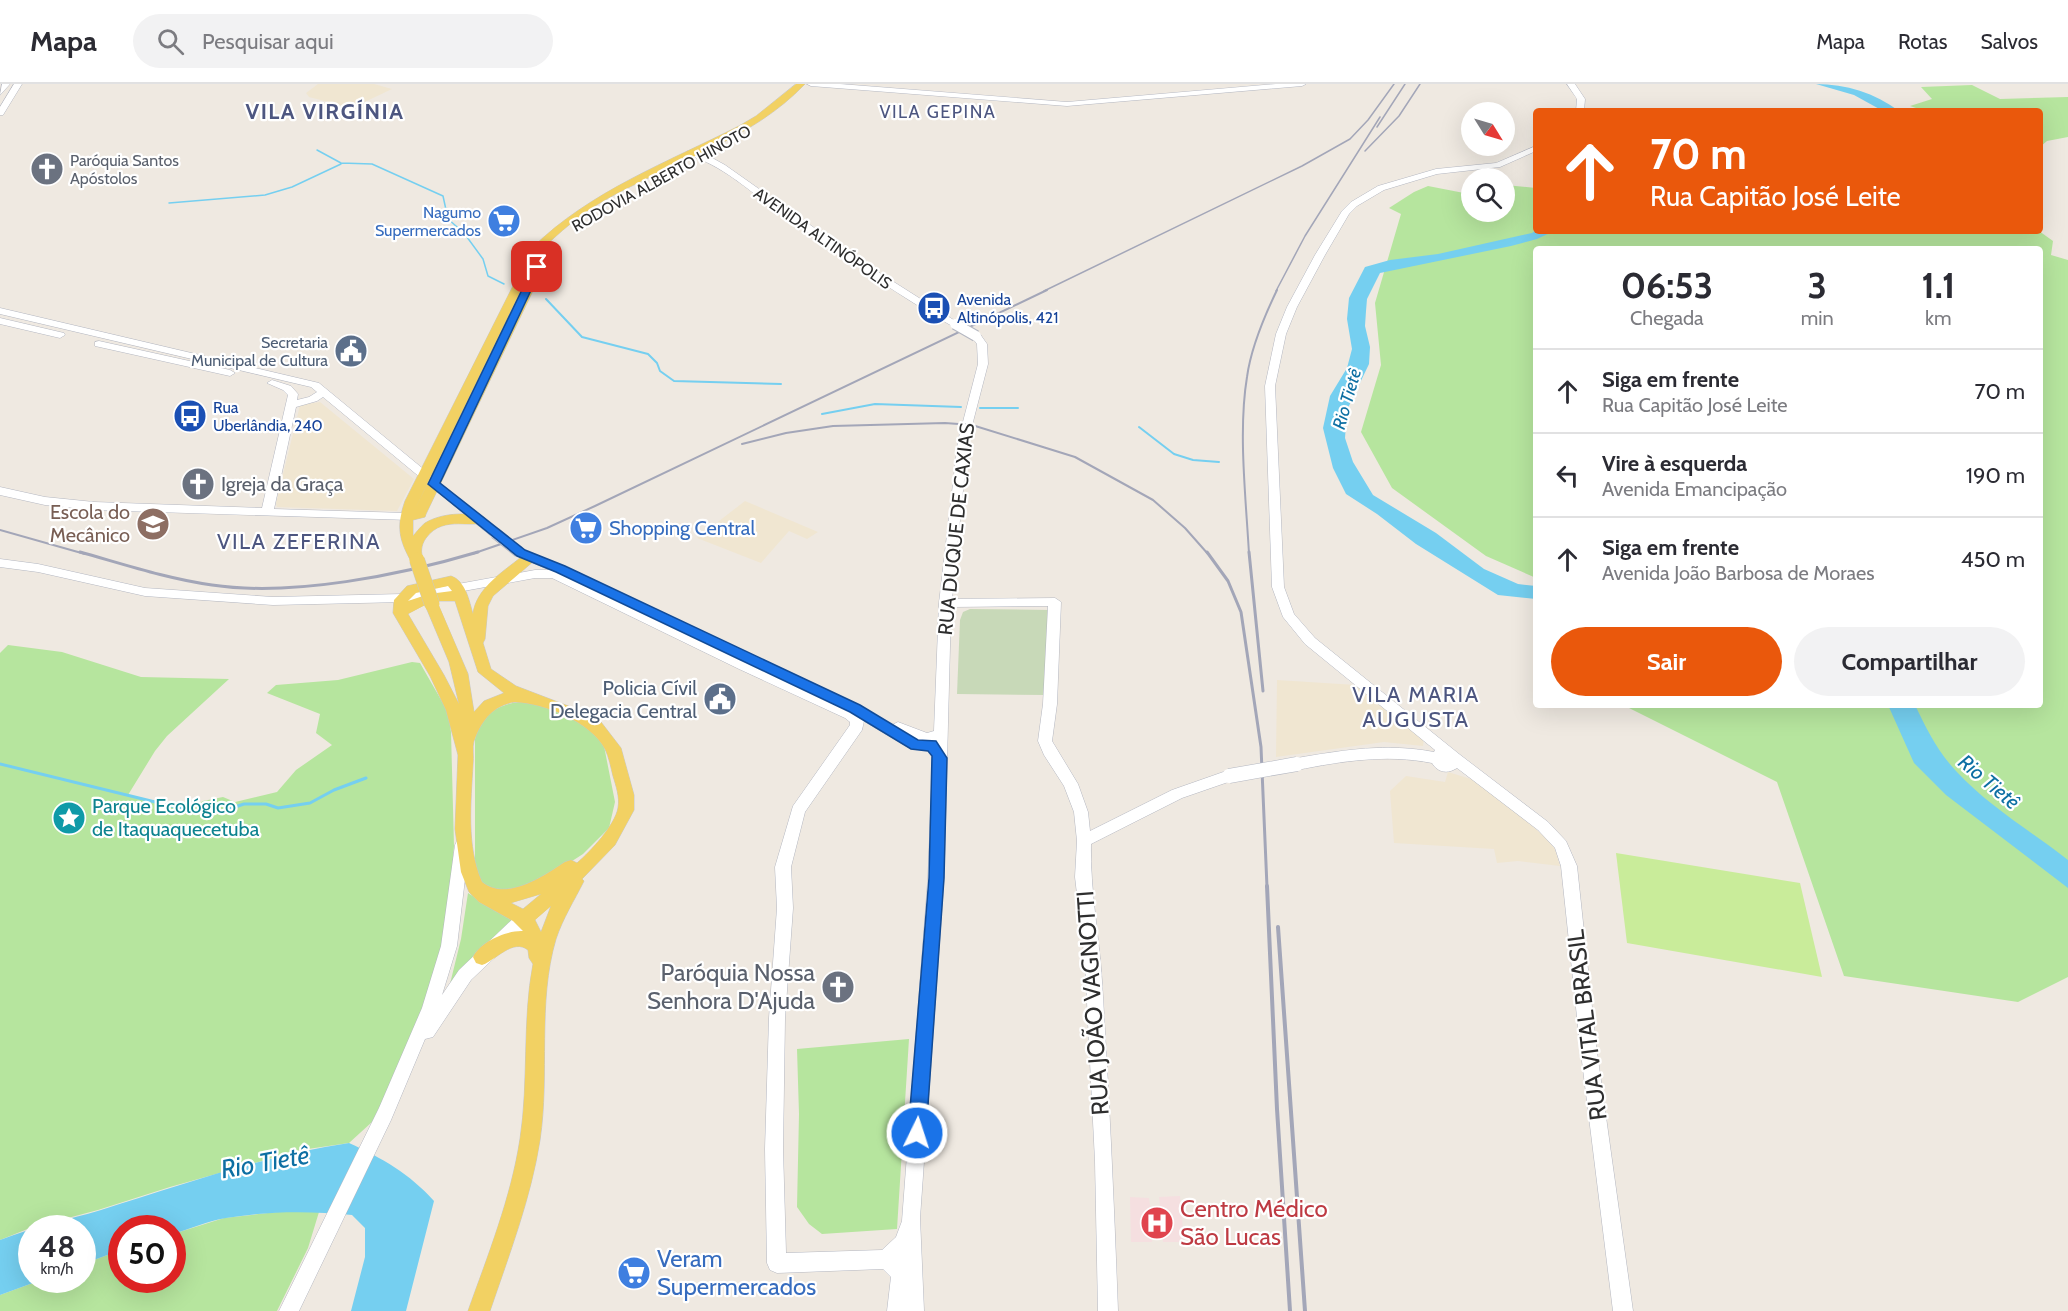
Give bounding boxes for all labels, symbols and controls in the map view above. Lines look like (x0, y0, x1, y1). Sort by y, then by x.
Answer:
search box (133, 14, 553, 68)
text: Mapa (30, 24, 97, 58)
icon: search (154, 25, 187, 58)
text: Pesquisar aqui (202, 28, 334, 55)
text: Mapa (1816, 29, 1865, 54)
text: Rotas (1898, 29, 1947, 54)
text: Salvos (1980, 29, 2038, 54)
district label: VILA VIRGÍNIA (246, 98, 404, 125)
district label: VILA GEPINA (880, 101, 996, 123)
north arrow (1461, 102, 1515, 156)
map controls (1461, 102, 1515, 222)
street label: RODOVIA ALBERTO HINOTO (568, 121, 754, 236)
text: 70 m (1650, 128, 1747, 180)
icon: ahead (1551, 132, 1629, 210)
church icon: Paróquia Santos Apóstolos (29, 151, 65, 187)
place label: Paróquia Santos Apóstolos (70, 151, 179, 188)
button: search (1461, 168, 1515, 222)
text: Rua Capitão José Leite (1650, 180, 1901, 213)
street label: AVENIDA ALTINÓPOLIS (750, 184, 895, 293)
place label: Nagumo Supermercados (375, 203, 481, 240)
supermarket icon: Nagumo Supermercados (486, 203, 522, 239)
pin (511, 241, 562, 292)
icon: arrive (520, 250, 553, 283)
text: 06:53 (1621, 263, 1713, 307)
text: 3 (1808, 263, 1827, 307)
text: 1.1 (1921, 263, 1955, 307)
bus stop icon: Avenida Altinópolis, 421 (916, 290, 952, 326)
place label: Avenida Altinópolis, 421 (957, 290, 1058, 327)
text: Chegada (1630, 306, 1704, 330)
text: min (1801, 306, 1834, 330)
text: km (1925, 306, 1952, 330)
place label: Secretaria Municipal de Cultura (191, 333, 328, 370)
public building icon: Secretaria Municipal de Cultura (333, 333, 369, 369)
water label: Rio Tietê (1328, 366, 1366, 432)
text: Siga em frente (1602, 366, 1739, 393)
icon: ahead (1551, 375, 1584, 408)
text: 70 m (1975, 378, 2025, 405)
text: Rua Capitão José Leite (1602, 393, 1788, 417)
bus stop icon: Rua Uberlândia, 240 (172, 398, 208, 434)
place label: Rua Uberlândia, 240 (213, 398, 323, 435)
street label: RUA DUQUE DE CAXIAS (933, 421, 979, 636)
text: Vire à esquerda (1602, 450, 1747, 477)
icon: left (1551, 459, 1584, 492)
text: 190 m (1966, 462, 2025, 489)
church icon: Igreja da Graça (180, 466, 216, 502)
place label: Igreja da Graça (221, 472, 344, 496)
text: Avenida Emancipação (1602, 477, 1787, 501)
place label: Escola do Mecânico (50, 500, 130, 547)
school or university icon: Escola do Mecânico (135, 506, 171, 542)
supermarket icon: Shopping Central (568, 510, 604, 546)
place label: Shopping Central (609, 516, 755, 540)
district label: VILA ZEFERINA (217, 528, 381, 555)
text: Siga em frente (1602, 534, 1739, 561)
icon: ahead (1551, 543, 1584, 576)
text: 450 m (1961, 546, 2025, 573)
text: Avenida João Barbosa de Moraes (1602, 561, 1875, 585)
button: Sair (1551, 627, 1782, 696)
button: Compartilhar (1794, 627, 2025, 696)
place label: Policia Cívil Delegacia Central (550, 676, 697, 723)
public building icon: Policia Cívil Delegacia Central (702, 681, 738, 717)
district label: VILA MARIA AUGUSTA (1352, 681, 1480, 733)
water label: Rio Tietê (1954, 749, 2025, 815)
place label: Parque Ecológico de Itaquaquecetuba (92, 794, 260, 841)
place icon: Parque Ecológico de Itaquaquecetuba (51, 800, 87, 836)
street label: RUA JOÃO VAGNOTTI (1070, 890, 1115, 1116)
street label: RUA VITAL BRASIL (1560, 928, 1613, 1122)
place label: Paróquia Nossa Senhora D'Ajuda (647, 958, 815, 1015)
church icon: Paróquia Nossa Senhora D'Ajuda (820, 969, 856, 1005)
position arrow (885, 1101, 949, 1165)
water label: Rio Tietê (218, 1138, 312, 1186)
place label: Centro Médico São Lucas (1180, 1194, 1328, 1251)
hospital icon: Centro Médico São Lucas (1139, 1205, 1175, 1241)
speed limit sign: 50 (108, 1215, 186, 1293)
text: 48 (39, 1228, 75, 1265)
place label: Veram Supermercados (657, 1244, 816, 1301)
supermarket icon: Veram Supermercados (616, 1255, 652, 1291)
text: km/h (41, 1260, 73, 1278)

